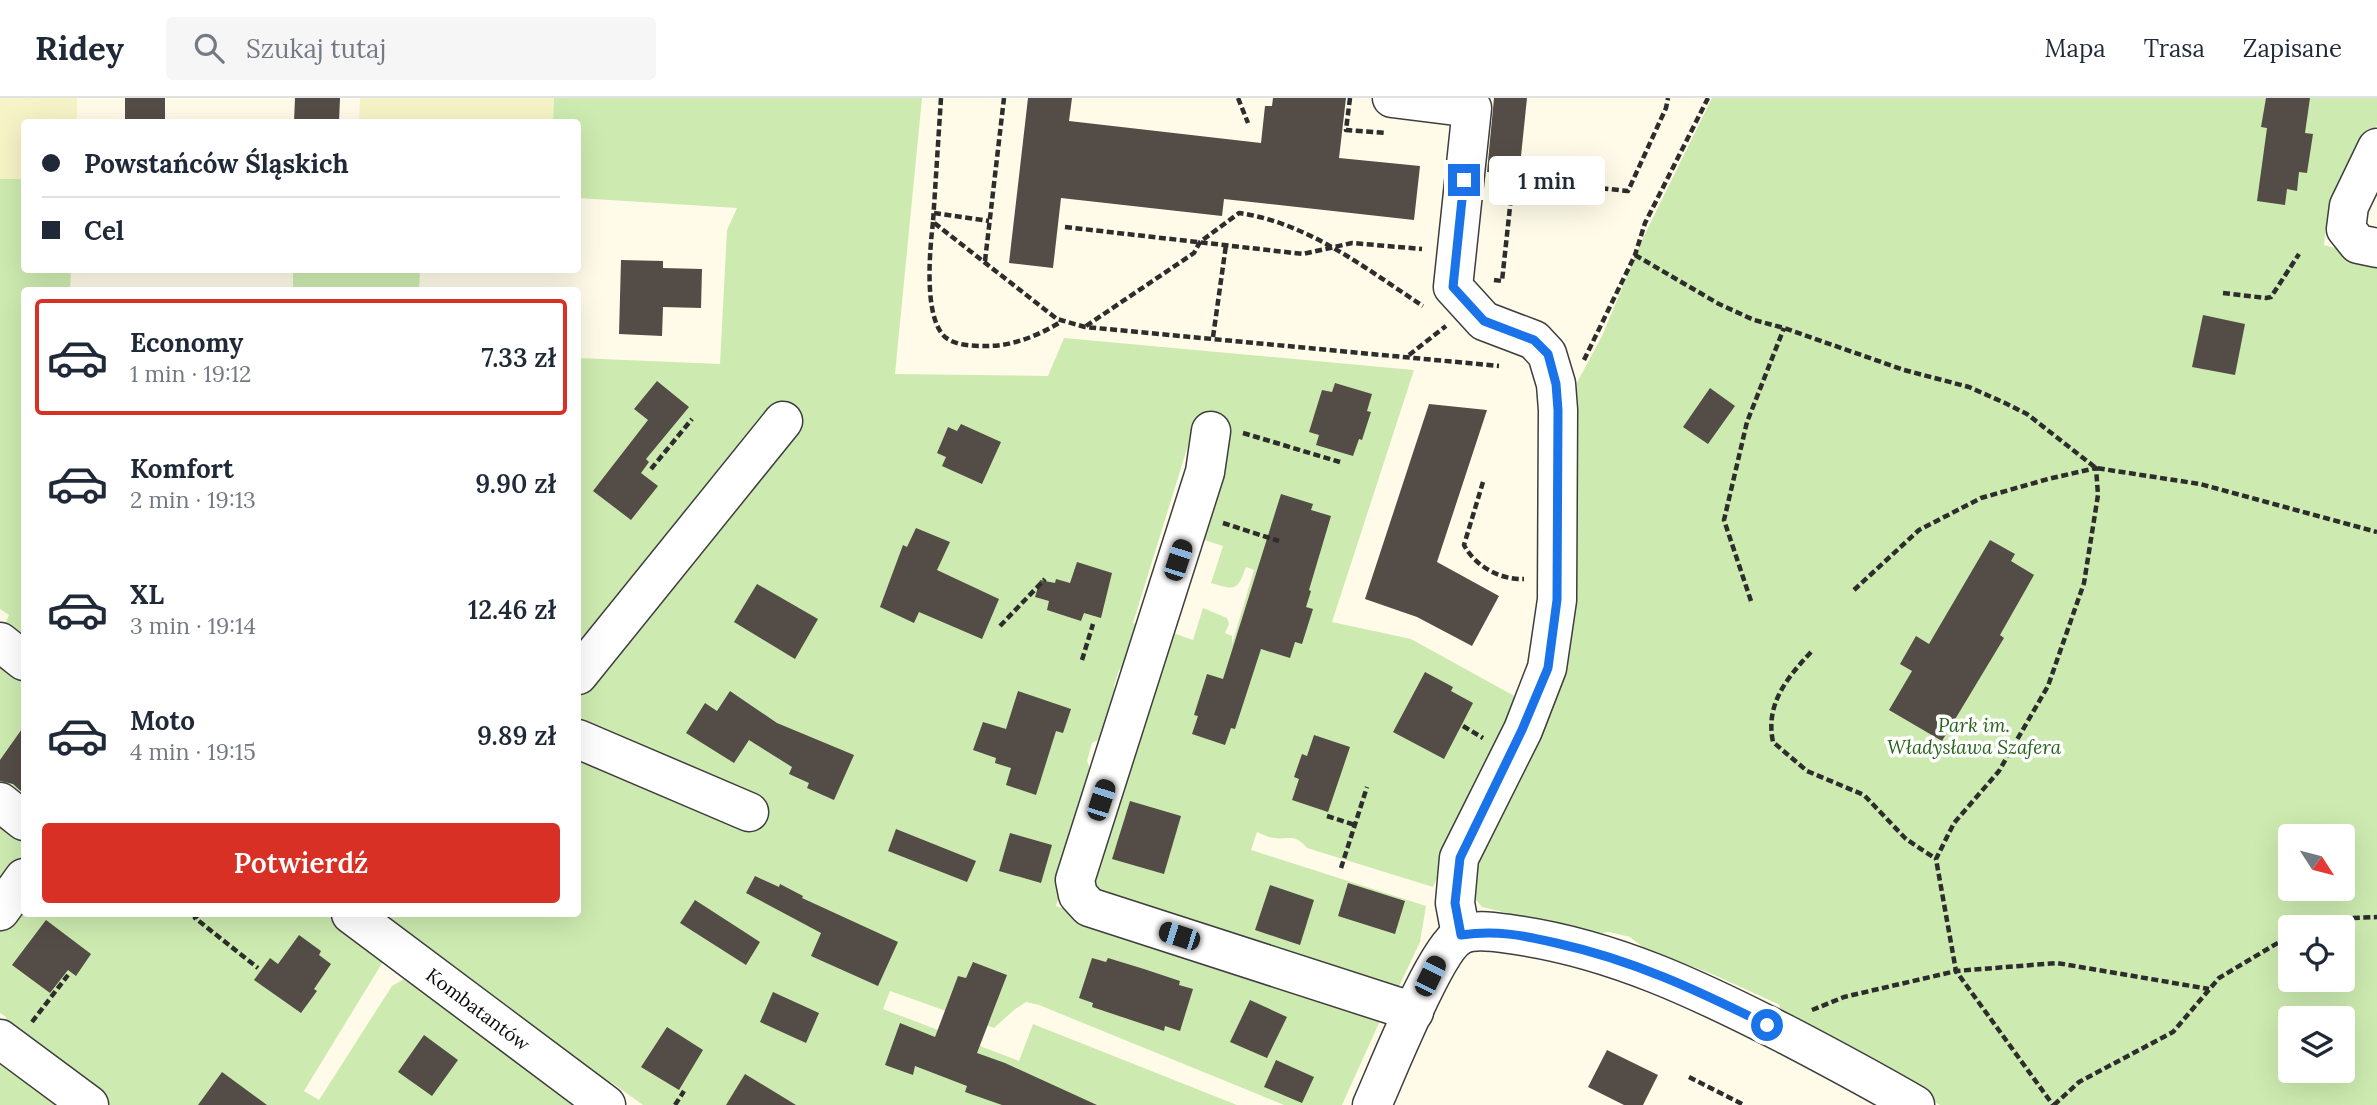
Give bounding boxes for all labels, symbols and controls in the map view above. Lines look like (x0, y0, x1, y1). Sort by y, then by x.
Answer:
search box (166, 17, 656, 80)
text: Ridey (35, 27, 124, 69)
icon: search (190, 29, 228, 67)
text: Szukaj tutaj (246, 32, 386, 65)
text: Mapa (2045, 33, 2106, 64)
text: Trasa (2144, 33, 2205, 64)
text: Zapisane (2243, 33, 2342, 64)
text: Powstańców Śląskich (84, 147, 349, 180)
callout: 1 min (1488, 155, 1604, 204)
route end (1448, 164, 1480, 196)
text: 1 min (1518, 166, 1576, 195)
text: Cel (84, 214, 124, 247)
icon: car (46, 326, 109, 389)
text: Economy (130, 326, 243, 359)
text: 7.33 zł (482, 341, 556, 374)
text: 1 min · 19:12 (130, 359, 251, 388)
icon: car (46, 452, 109, 515)
text: Komfort (130, 452, 234, 485)
text: 9.90 zł (475, 467, 556, 500)
text: 2 min · 19:13 (130, 485, 256, 514)
car (1162, 537, 1195, 583)
icon: car (46, 578, 109, 641)
text: XL (130, 578, 164, 611)
text: 12.46 zł (468, 593, 556, 626)
text: 3 min · 19:14 (130, 611, 256, 640)
icon: car (46, 704, 109, 767)
text: Moto (130, 704, 195, 737)
park label: Park im. Władysława Szafera (1887, 713, 2062, 759)
text: 9.89 zł (477, 719, 556, 752)
text: 4 min · 19:15 (130, 737, 256, 766)
car (1085, 777, 1118, 823)
button: Potwierdź (42, 823, 560, 903)
north arrow (2278, 824, 2356, 901)
map controls (2278, 824, 2355, 1083)
button: locate (2278, 915, 2355, 992)
car (1156, 920, 1203, 952)
car (1412, 953, 1449, 999)
street label: Kombatantów (422, 963, 536, 1056)
button: layers (2278, 1006, 2355, 1083)
route start (1751, 1009, 1783, 1041)

